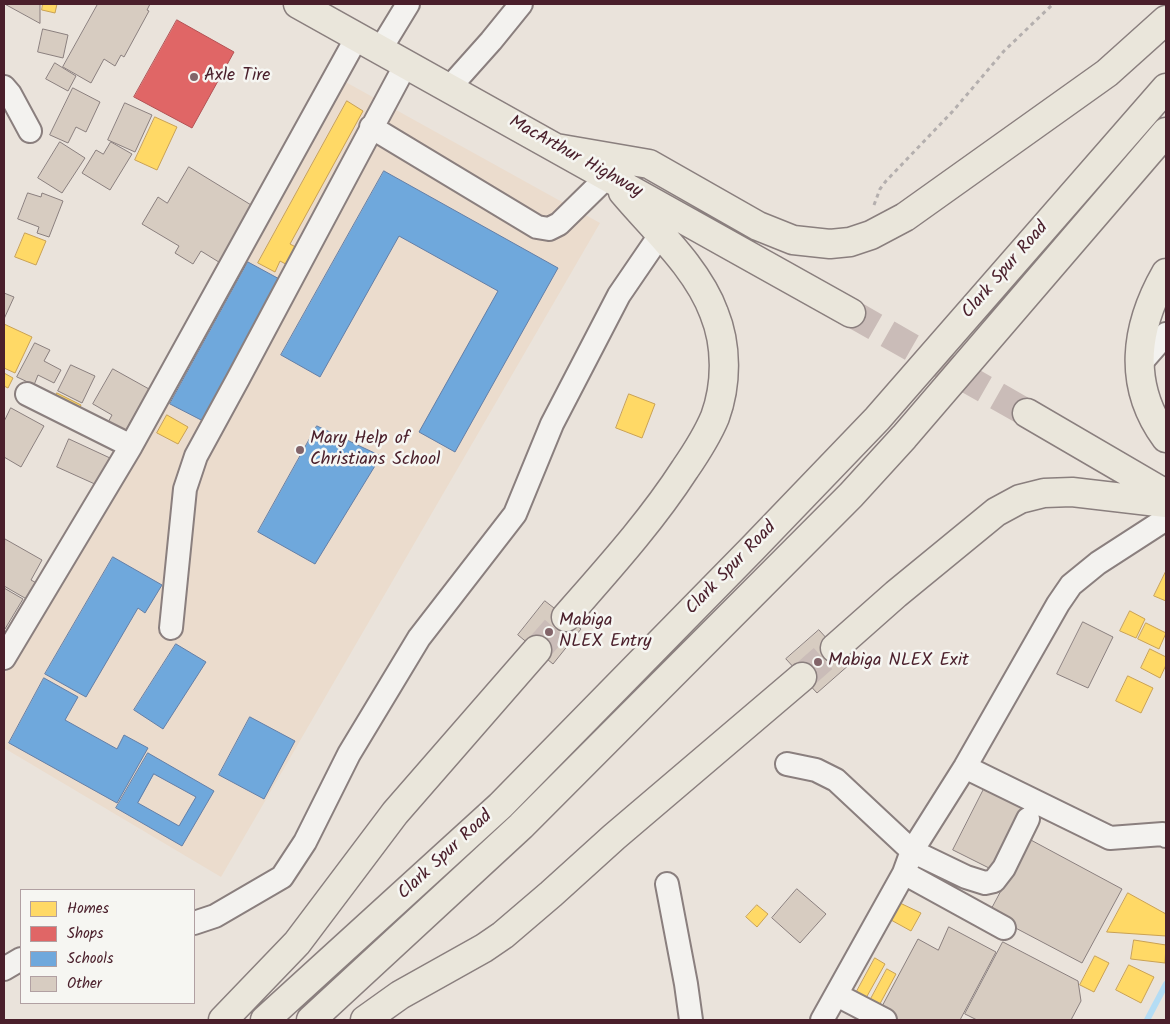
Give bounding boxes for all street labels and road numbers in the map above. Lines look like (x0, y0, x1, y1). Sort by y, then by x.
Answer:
street label: MacArthur Highway (504, 112, 646, 204)
street label: Clark Spur Road (958, 218, 1054, 324)
street label: Clark Spur Road (682, 518, 782, 620)
street label: Clark Spur Road (394, 807, 498, 905)

